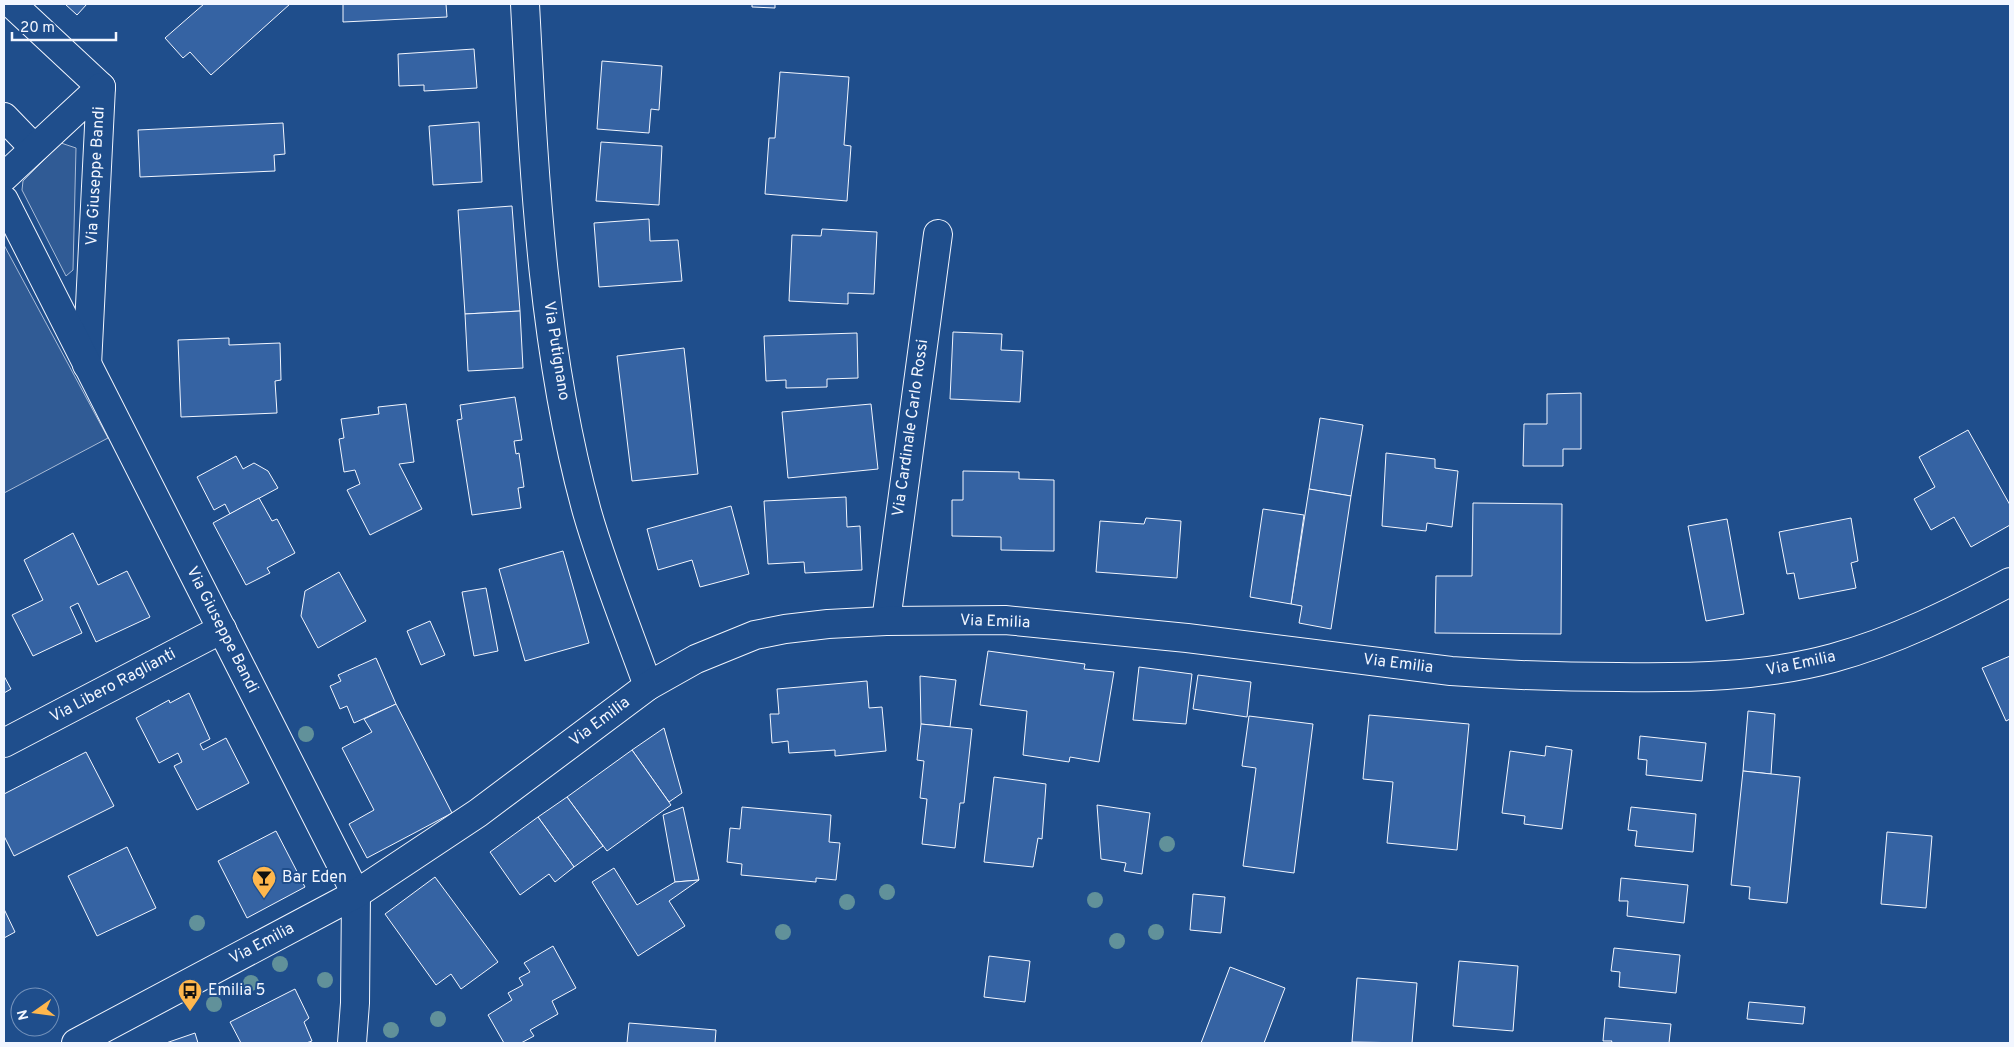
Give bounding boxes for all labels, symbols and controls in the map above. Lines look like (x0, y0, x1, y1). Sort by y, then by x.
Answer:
scale bar (12, 10, 116, 42)
text: 20 m (20, 19, 55, 38)
street label: Via Giuseppe Bandi (82, 106, 110, 246)
street label: Via Putignano (538, 300, 574, 402)
street label: Via Cardinale Carlo Rossi (889, 338, 933, 518)
street label: Via Giuseppe Bandi (182, 564, 262, 696)
street label: Via Emilia (959, 611, 1031, 633)
street label: Via Libero Raglianti (47, 644, 179, 728)
street label: Via Emilia (1764, 647, 1838, 681)
street label: Via Emilia (1362, 650, 1434, 678)
street label: Via Emilia (566, 693, 634, 751)
bar icon: Bar Eden (251, 865, 277, 899)
place label: Bar Eden (282, 868, 347, 888)
street label: Via Emilia (226, 919, 298, 969)
bus stop icon: Emilia 5 (177, 978, 203, 1012)
place label: Emilia 5 (208, 981, 266, 1001)
north arrow (10, 987, 60, 1037)
text: N (14, 1008, 33, 1022)

